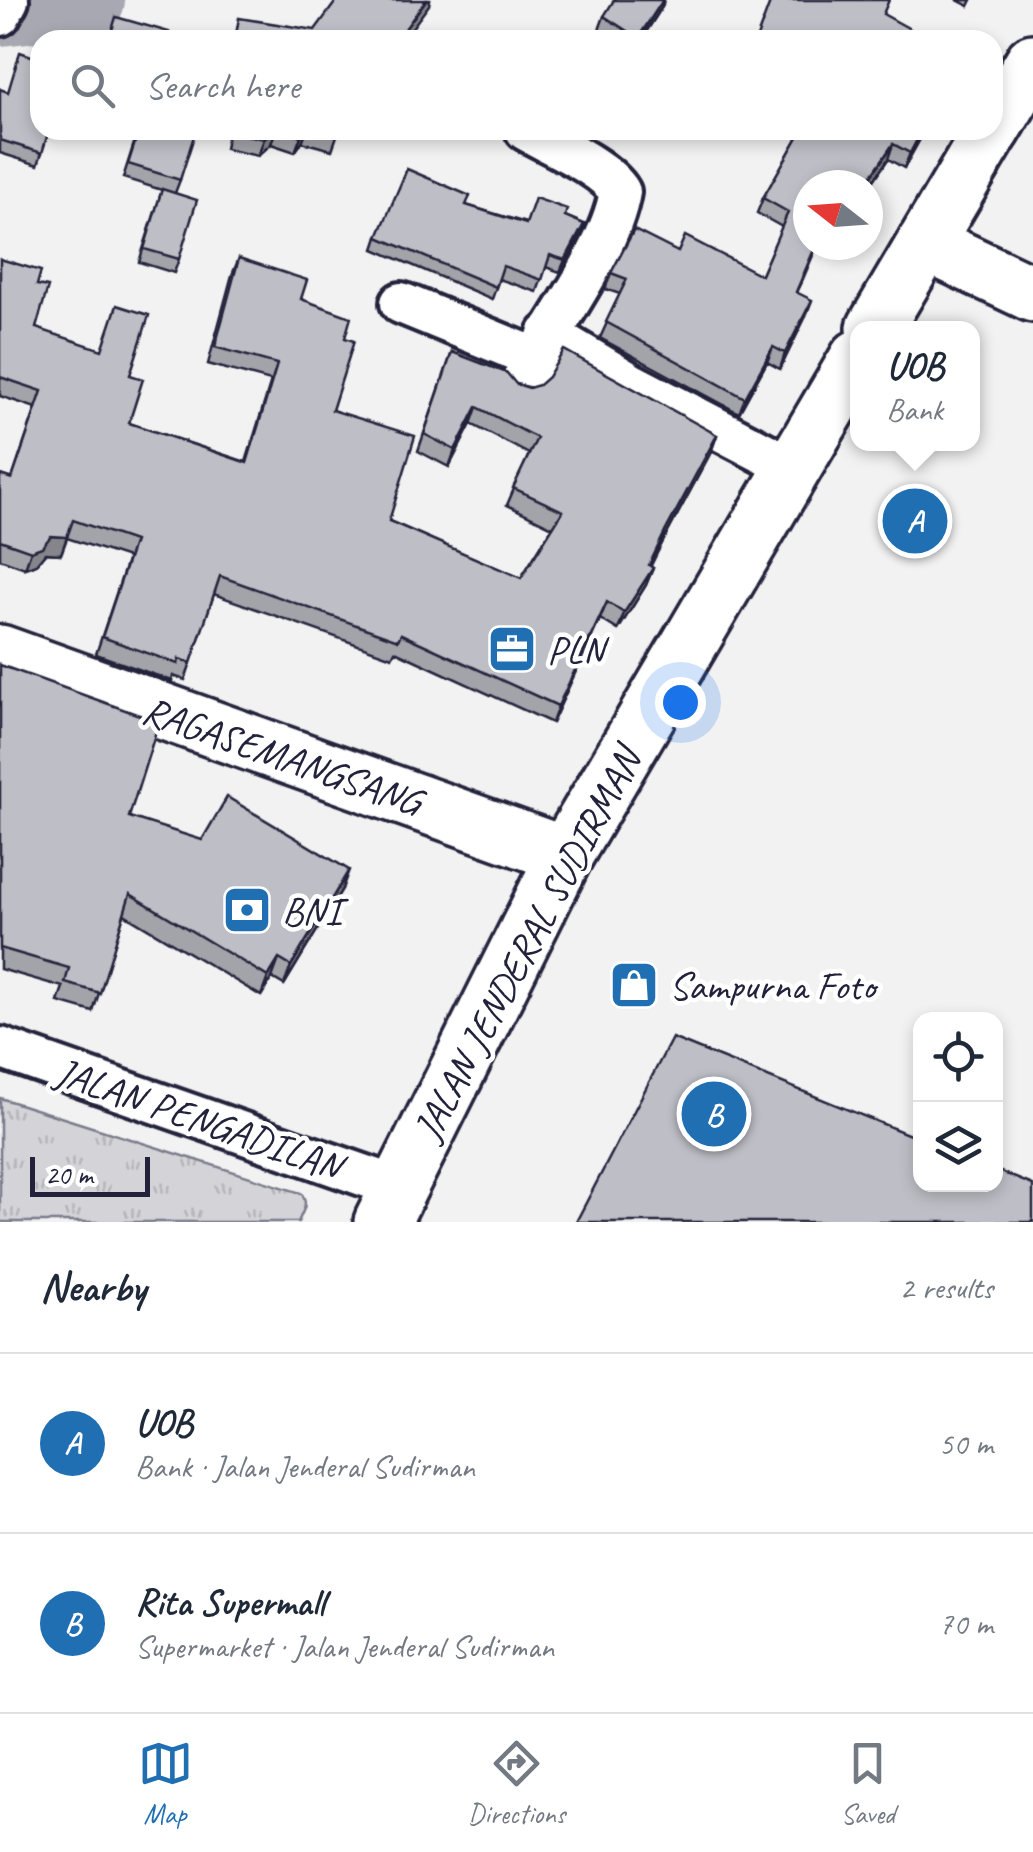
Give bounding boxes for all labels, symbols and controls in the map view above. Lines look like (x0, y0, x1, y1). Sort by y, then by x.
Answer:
search box (30, 30, 1003, 140)
icon: search (65, 58, 120, 113)
text: Search here (145, 62, 300, 109)
north arrow (793, 170, 883, 260)
popup (850, 321, 980, 451)
text: UOB (886, 342, 944, 389)
text: Bank (886, 389, 943, 430)
pin: A (882, 484, 948, 558)
office icon: PLN (486, 623, 538, 675)
place label: PLN (547, 625, 610, 675)
your location (655, 677, 706, 728)
street label: RAGASEMANGSANG (136, 685, 432, 829)
street label: JALAN JENDERAL SUDIRMAN (401, 735, 654, 1151)
bank icon: BNI (221, 884, 273, 936)
place label: BNI (282, 886, 350, 936)
shop icon: Sampurna Foto (608, 959, 660, 1011)
place label: Sampurna Foto (669, 961, 879, 1011)
map controls (913, 1012, 1003, 1192)
button: locate (913, 1012, 1003, 1102)
street label: JALAN PENGADILAN (47, 1046, 353, 1193)
pin: B (682, 1076, 746, 1152)
button: layers (913, 1102, 1003, 1192)
scale bar (30, 1152, 150, 1196)
text: 20 m (45, 1157, 93, 1192)
text: Nearby (40, 1261, 146, 1314)
text: 2 results (899, 1267, 993, 1308)
text: UOB (135, 1399, 192, 1446)
text: A (64, 1423, 81, 1464)
text: 50 m (939, 1423, 993, 1464)
text: Bank · Jalan Jenderal Sudirman (135, 1446, 475, 1487)
text: Rita Supermall (135, 1579, 325, 1626)
text: B (64, 1603, 81, 1644)
text: 70 m (939, 1603, 993, 1644)
text: Supermarket · Jalan Jenderal Sudirman (135, 1626, 554, 1667)
tab: Map (138, 1736, 193, 1831)
tab: Directions (468, 1736, 565, 1831)
tab: Saved (840, 1736, 895, 1831)

